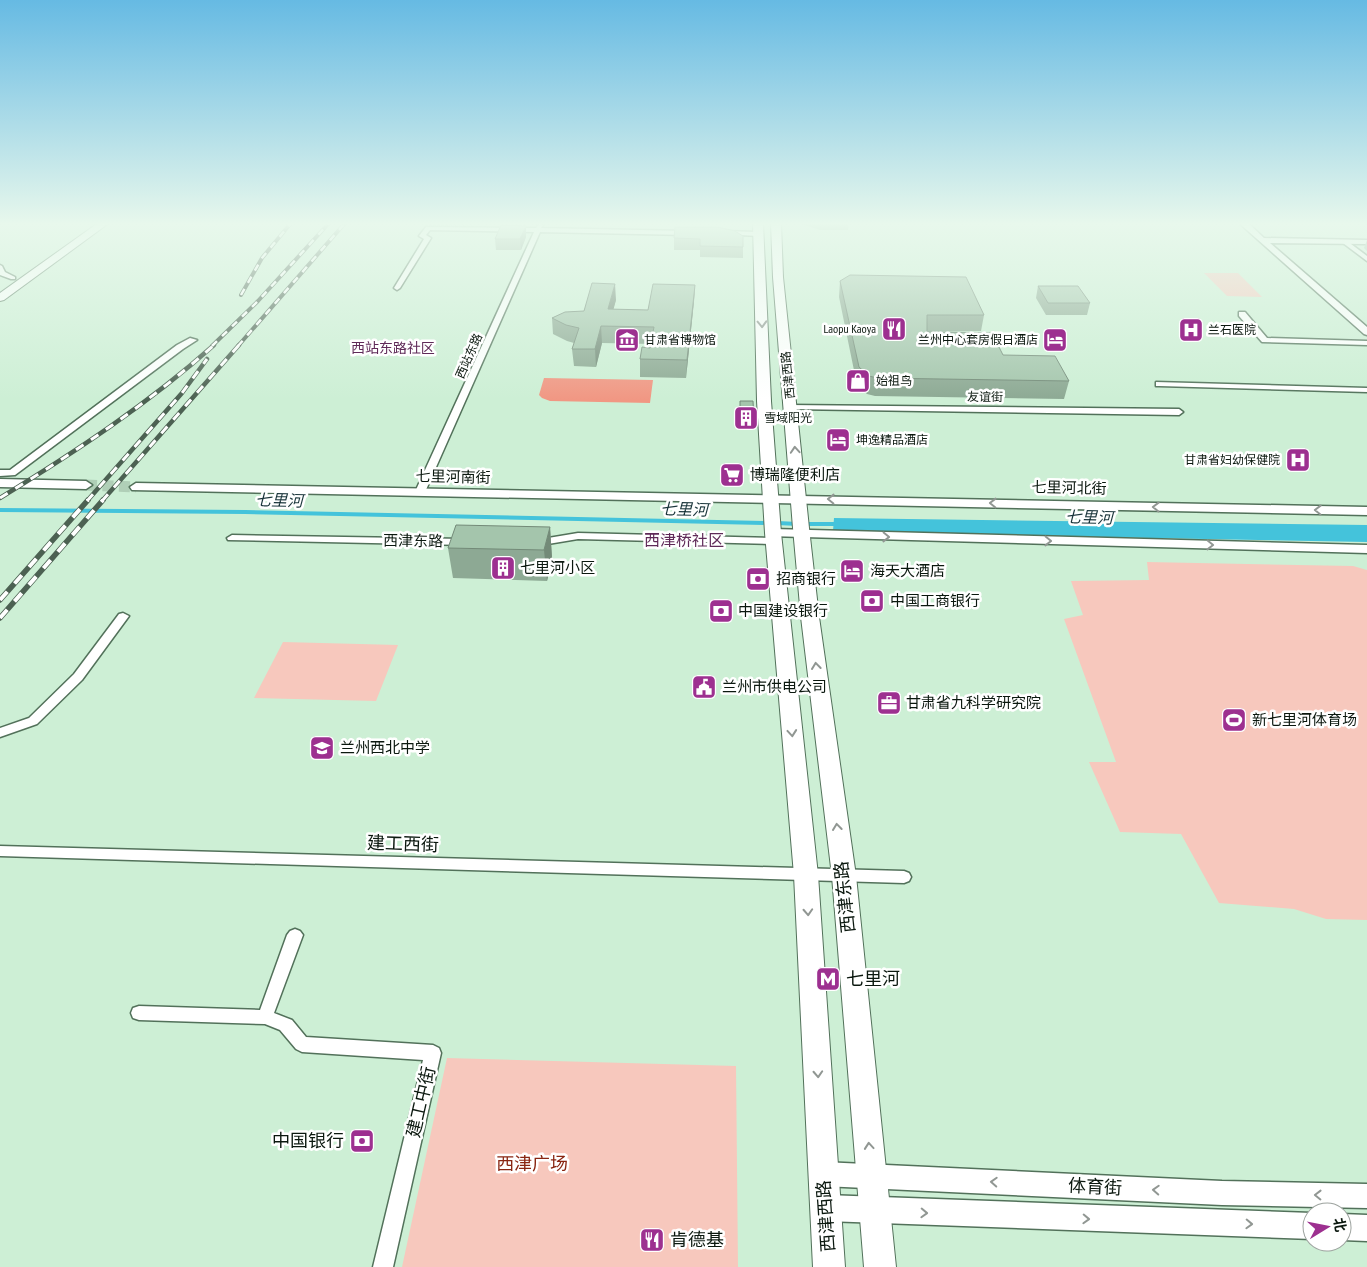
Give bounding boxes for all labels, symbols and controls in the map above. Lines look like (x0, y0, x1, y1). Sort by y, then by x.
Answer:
restaurant icon: Laopu Kaoya (881, 316, 907, 342)
hospital icon: 兰石医院 (1178, 317, 1204, 343)
one-way arrow (756, 320, 767, 328)
place label: Laopu Kaoya (823, 321, 876, 336)
place label: 兰石医院 (1208, 322, 1256, 337)
museum icon: 甘肃省博物馆 (614, 327, 640, 353)
hotel icon: 兰州中心套房假日酒店 (1042, 327, 1068, 353)
street label: 西站东路 (452, 331, 485, 381)
place label: 甘肃省博物馆 (644, 332, 716, 347)
place label: 兰州中心套房假日酒店 (918, 332, 1038, 347)
district label: 西站东路社区 (351, 339, 435, 357)
street label: 西津西路 (778, 350, 797, 400)
shop icon: 始祖鸟 (845, 368, 871, 394)
place label: 始祖鸟 (876, 373, 912, 388)
street label: 友谊街 (967, 389, 1003, 404)
building icon: 雪域阳光 (733, 405, 759, 431)
place label: 雪域阳光 (764, 410, 812, 425)
hotel icon: 坤逸精品酒店 (825, 427, 851, 453)
place label: 坤逸精品酒店 (856, 432, 928, 447)
one-way arrow (789, 446, 800, 454)
hospital icon: 甘肃省妇幼保健院 (1285, 447, 1311, 473)
place label: 甘肃省妇幼保健院 (1184, 452, 1280, 467)
supermarket icon: 博瑞隆便利店 (719, 462, 745, 488)
place label: 博瑞隆便利店 (750, 465, 840, 484)
street label: 七里河南街 (415, 466, 491, 487)
street label: 七里河北街 (1031, 477, 1107, 498)
water label: 七里河 (255, 490, 306, 510)
one-way arrow (827, 494, 835, 505)
one-way arrow (989, 498, 997, 508)
water label: 七里河 (660, 499, 711, 519)
one-way arrow (1152, 502, 1160, 512)
one-way arrow (1314, 505, 1322, 515)
water label: 七里河 (1065, 507, 1116, 527)
street label: 西津东路 (383, 530, 443, 551)
district label: 西津桥社区 (644, 530, 724, 550)
one-way arrow (882, 532, 890, 542)
one-way arrow (1044, 536, 1052, 546)
one-way arrow (1207, 540, 1215, 551)
building icon: 七里河小区 (490, 555, 516, 581)
place label: 七里河小区 (520, 558, 595, 577)
hotel icon: 海天大酒店 (839, 558, 865, 584)
place label: 海天大酒店 (870, 561, 945, 580)
bank icon: 招商银行 (745, 566, 771, 592)
place label: 招商银行 (776, 569, 836, 588)
bank icon: 中国工商银行 (859, 588, 885, 614)
place label: 中国工商银行 (890, 591, 980, 610)
bank icon: 中国建设银行 (708, 598, 734, 624)
place label: 中国建设银行 (738, 601, 828, 620)
one-way arrow (812, 662, 822, 670)
public building icon: 兰州市供电公司 (691, 674, 717, 700)
place label: 兰州市供电公司 (722, 677, 827, 696)
office icon: 甘肃省九科学研究院 (876, 690, 902, 716)
place label: 甘肃省九科学研究院 (906, 693, 1041, 712)
sports icon: 新七里河体育场 (1221, 707, 1247, 733)
place label: 新七里河体育场 (1252, 710, 1357, 729)
one-way arrow (786, 729, 797, 737)
school or university icon: 兰州西北中学 (309, 735, 335, 761)
place label: 兰州西北中学 (340, 738, 430, 757)
one-way arrow (832, 823, 843, 831)
street label: 建工西街 (367, 831, 439, 856)
street label: 西津东路 (829, 860, 860, 934)
one-way arrow (803, 908, 814, 916)
metro station icon: 七里河 (815, 966, 841, 992)
place label: 七里河 (846, 967, 900, 990)
street label: 建工中街 (401, 1064, 440, 1140)
one-way arrow (812, 1070, 823, 1078)
bank icon: 中国银行 (349, 1128, 375, 1154)
place label: 中国银行 (272, 1129, 344, 1152)
one-way arrow (864, 1141, 875, 1149)
park label: 西津广场 (496, 1152, 568, 1175)
street label: 体育街 (1067, 1174, 1123, 1199)
one-way arrow (989, 1176, 997, 1187)
street label: 西津西路 (812, 1179, 839, 1253)
one-way arrow (1152, 1184, 1160, 1195)
one-way arrow (1314, 1190, 1322, 1200)
north arrow (1302, 1202, 1352, 1252)
one-way arrow (920, 1208, 928, 1219)
one-way arrow (1082, 1213, 1090, 1224)
text: 北 (1330, 1216, 1350, 1233)
one-way arrow (1245, 1219, 1253, 1230)
restaurant icon: 肯德基 (639, 1227, 665, 1253)
place label: 肯德基 (670, 1228, 724, 1251)

